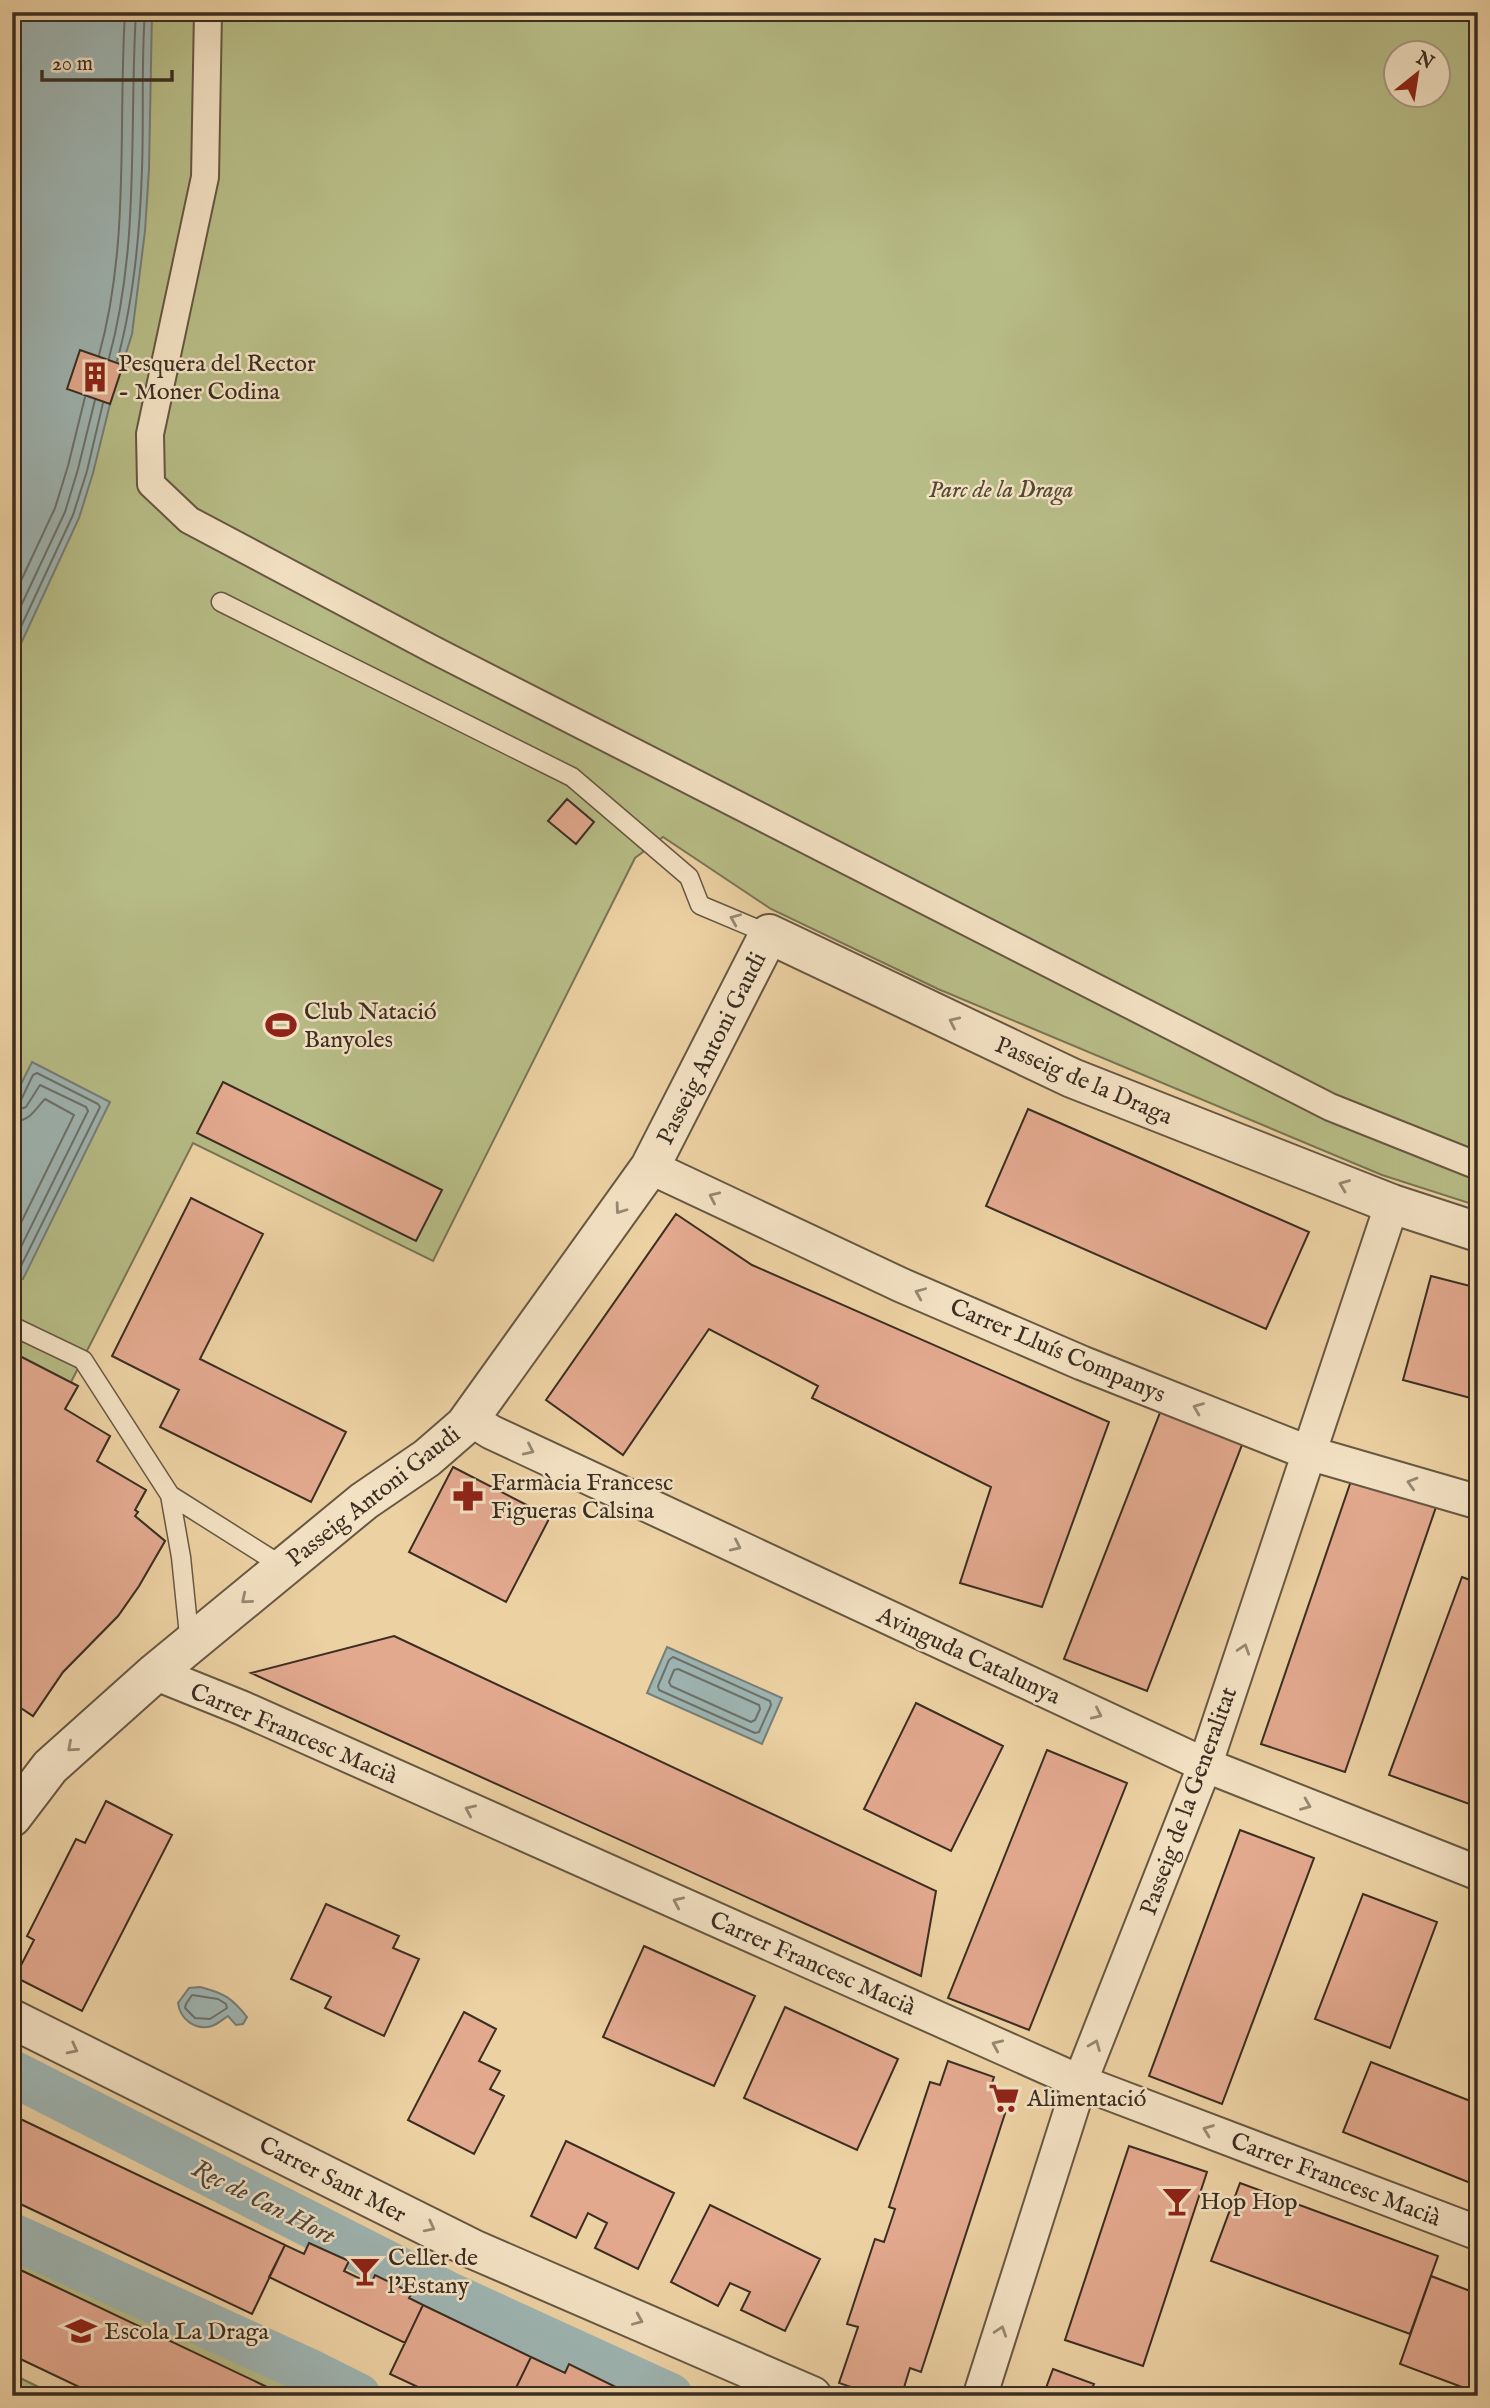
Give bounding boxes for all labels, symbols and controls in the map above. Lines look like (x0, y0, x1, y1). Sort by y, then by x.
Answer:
scale bar (42, 38, 172, 82)
north arrow (1382, 38, 1452, 108)
text: N (1411, 46, 1438, 76)
text: 20 m (52, 51, 93, 78)
place label: Pesquera del Rector - Moner Codina (118, 349, 316, 408)
building icon: Pesquera del Rector - Moner Codina (78, 360, 112, 394)
park label: Parc de la Draga (928, 475, 1074, 506)
one-way arrow (730, 914, 742, 928)
street label: Passeig Antoni Gaudi (650, 947, 774, 1150)
place label: Club Natació Banyoles (304, 997, 437, 1056)
sports icon: Club Natació Banyoles (264, 1008, 298, 1042)
one-way arrow (948, 1016, 961, 1030)
street label: Passeig de la Draga (990, 1030, 1177, 1133)
one-way arrow (1339, 1180, 1351, 1194)
one-way arrow (708, 1191, 721, 1205)
one-way arrow (615, 1201, 628, 1214)
one-way arrow (915, 1287, 927, 1301)
street label: Carrer Lluís Companys (945, 1292, 1170, 1411)
one-way arrow (1192, 1403, 1204, 1417)
street label: Passeig Antoni Gaudi (281, 1420, 467, 1575)
one-way arrow (522, 1442, 535, 1456)
place label: Farmàcia Francesc Figueras Calsina (491, 1468, 673, 1527)
one-way arrow (1406, 1476, 1418, 1491)
pharmacy icon: Farmàcia Francesc Figueras Calsina (451, 1479, 485, 1513)
one-way arrow (729, 1538, 741, 1552)
one-way arrow (241, 1591, 254, 1603)
street label: Avinguda Catalunya (871, 1600, 1066, 1713)
one-way arrow (1236, 1643, 1250, 1655)
street label: Carrer Francesc Macià (185, 1677, 402, 1792)
street label: Passeig de la Generalitat (1134, 1683, 1245, 1920)
one-way arrow (1090, 1706, 1102, 1720)
one-way arrow (68, 1738, 81, 1751)
one-way arrow (1299, 1796, 1311, 1810)
one-way arrow (464, 1804, 477, 1818)
one-way arrow (672, 1896, 685, 1910)
street label: Carrer Francesc Macià (704, 1905, 921, 2024)
one-way arrow (992, 2039, 1004, 2053)
one-way arrow (1086, 2039, 1100, 2051)
one-way arrow (66, 2041, 78, 2055)
supermarket icon: Alimentació (987, 2081, 1021, 2115)
place label: Alimentació (1026, 2084, 1147, 2115)
one-way arrow (1203, 2125, 1215, 2139)
street label: Carrer Francesc Macià (1226, 2126, 1445, 2235)
street label: Carrer Sant Mer (253, 2130, 411, 2231)
water label: Rec de Can Hort (186, 2152, 342, 2253)
bar icon: Hop Hop (1160, 2184, 1194, 2218)
place label: Hop Hop (1200, 2187, 1298, 2218)
one-way arrow (423, 2219, 435, 2233)
place label: Celler de l'Estany (388, 2243, 478, 2302)
bar icon: Celler de l'Estany (348, 2254, 382, 2288)
one-way arrow (631, 2312, 643, 2326)
school or university icon: Escola La Draga (64, 2314, 98, 2348)
place label: Escola La Draga (104, 2317, 270, 2348)
one-way arrow (992, 2325, 1007, 2337)

